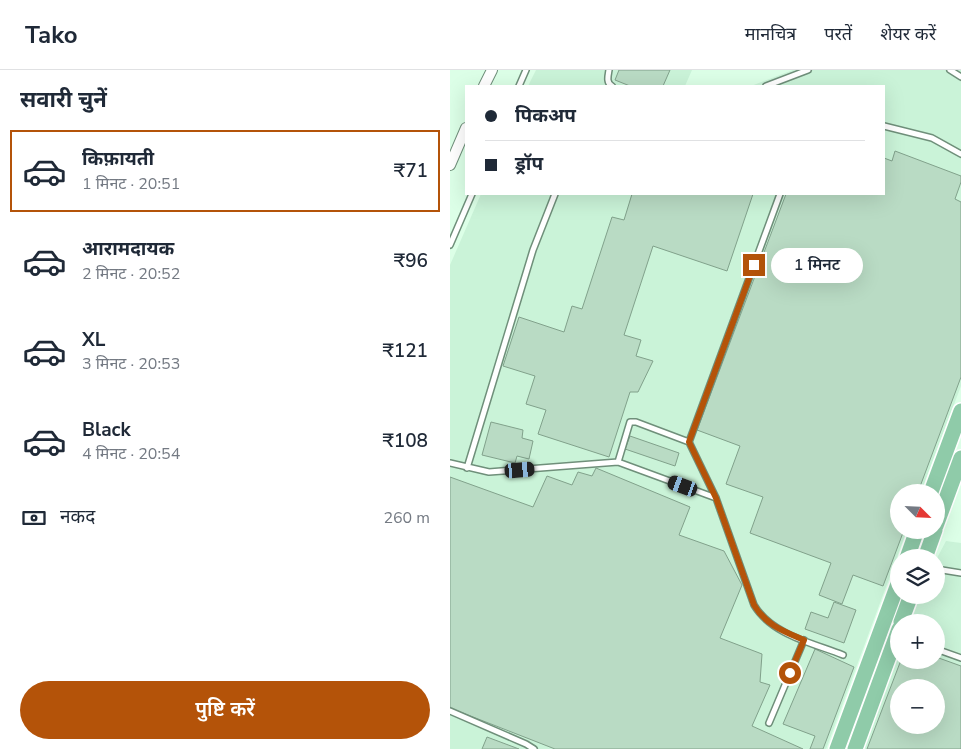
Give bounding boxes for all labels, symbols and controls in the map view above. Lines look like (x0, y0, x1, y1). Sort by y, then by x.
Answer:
text: Tako (25, 19, 78, 51)
text: मानचित्र (745, 22, 796, 46)
text: परतें (824, 22, 852, 46)
text: शेयर करें (880, 22, 936, 46)
text: सवारी चुनें (20, 85, 107, 115)
text: पिकअप (515, 103, 576, 129)
text: किफ़ायती (82, 146, 154, 172)
icon: car (22, 149, 67, 194)
text: ड्रॉप (515, 151, 543, 177)
text: ₹71 (394, 158, 428, 184)
text: 1 मिनट · 20:51 (82, 173, 180, 195)
text: आरामदायक (82, 236, 174, 262)
icon: car (22, 239, 67, 284)
text: ₹96 (394, 248, 428, 274)
callout: 1 मिनट (772, 248, 864, 282)
route end (743, 254, 765, 276)
text: 1 मिनट (794, 254, 840, 276)
text: 2 मिनट · 20:52 (82, 263, 180, 285)
text: XL (82, 327, 105, 353)
icon: car (22, 329, 67, 374)
text: ₹121 (382, 338, 428, 364)
text: 3 मिनट · 20:53 (82, 353, 180, 375)
text: Black (82, 417, 131, 443)
icon: car (22, 419, 67, 464)
text: ₹108 (382, 428, 428, 454)
text: 4 मिनट · 20:54 (82, 443, 180, 465)
car (504, 461, 535, 479)
car (666, 474, 699, 498)
north arrow (890, 484, 945, 539)
map controls (890, 484, 945, 734)
icon: cash (20, 504, 48, 532)
text: नकद (60, 504, 95, 530)
text: 260 m (383, 507, 430, 529)
button: layers (890, 549, 945, 604)
button: + (890, 614, 945, 669)
route start (779, 662, 801, 684)
button: − (890, 679, 945, 734)
button: पुष्टि करें (20, 681, 430, 739)

